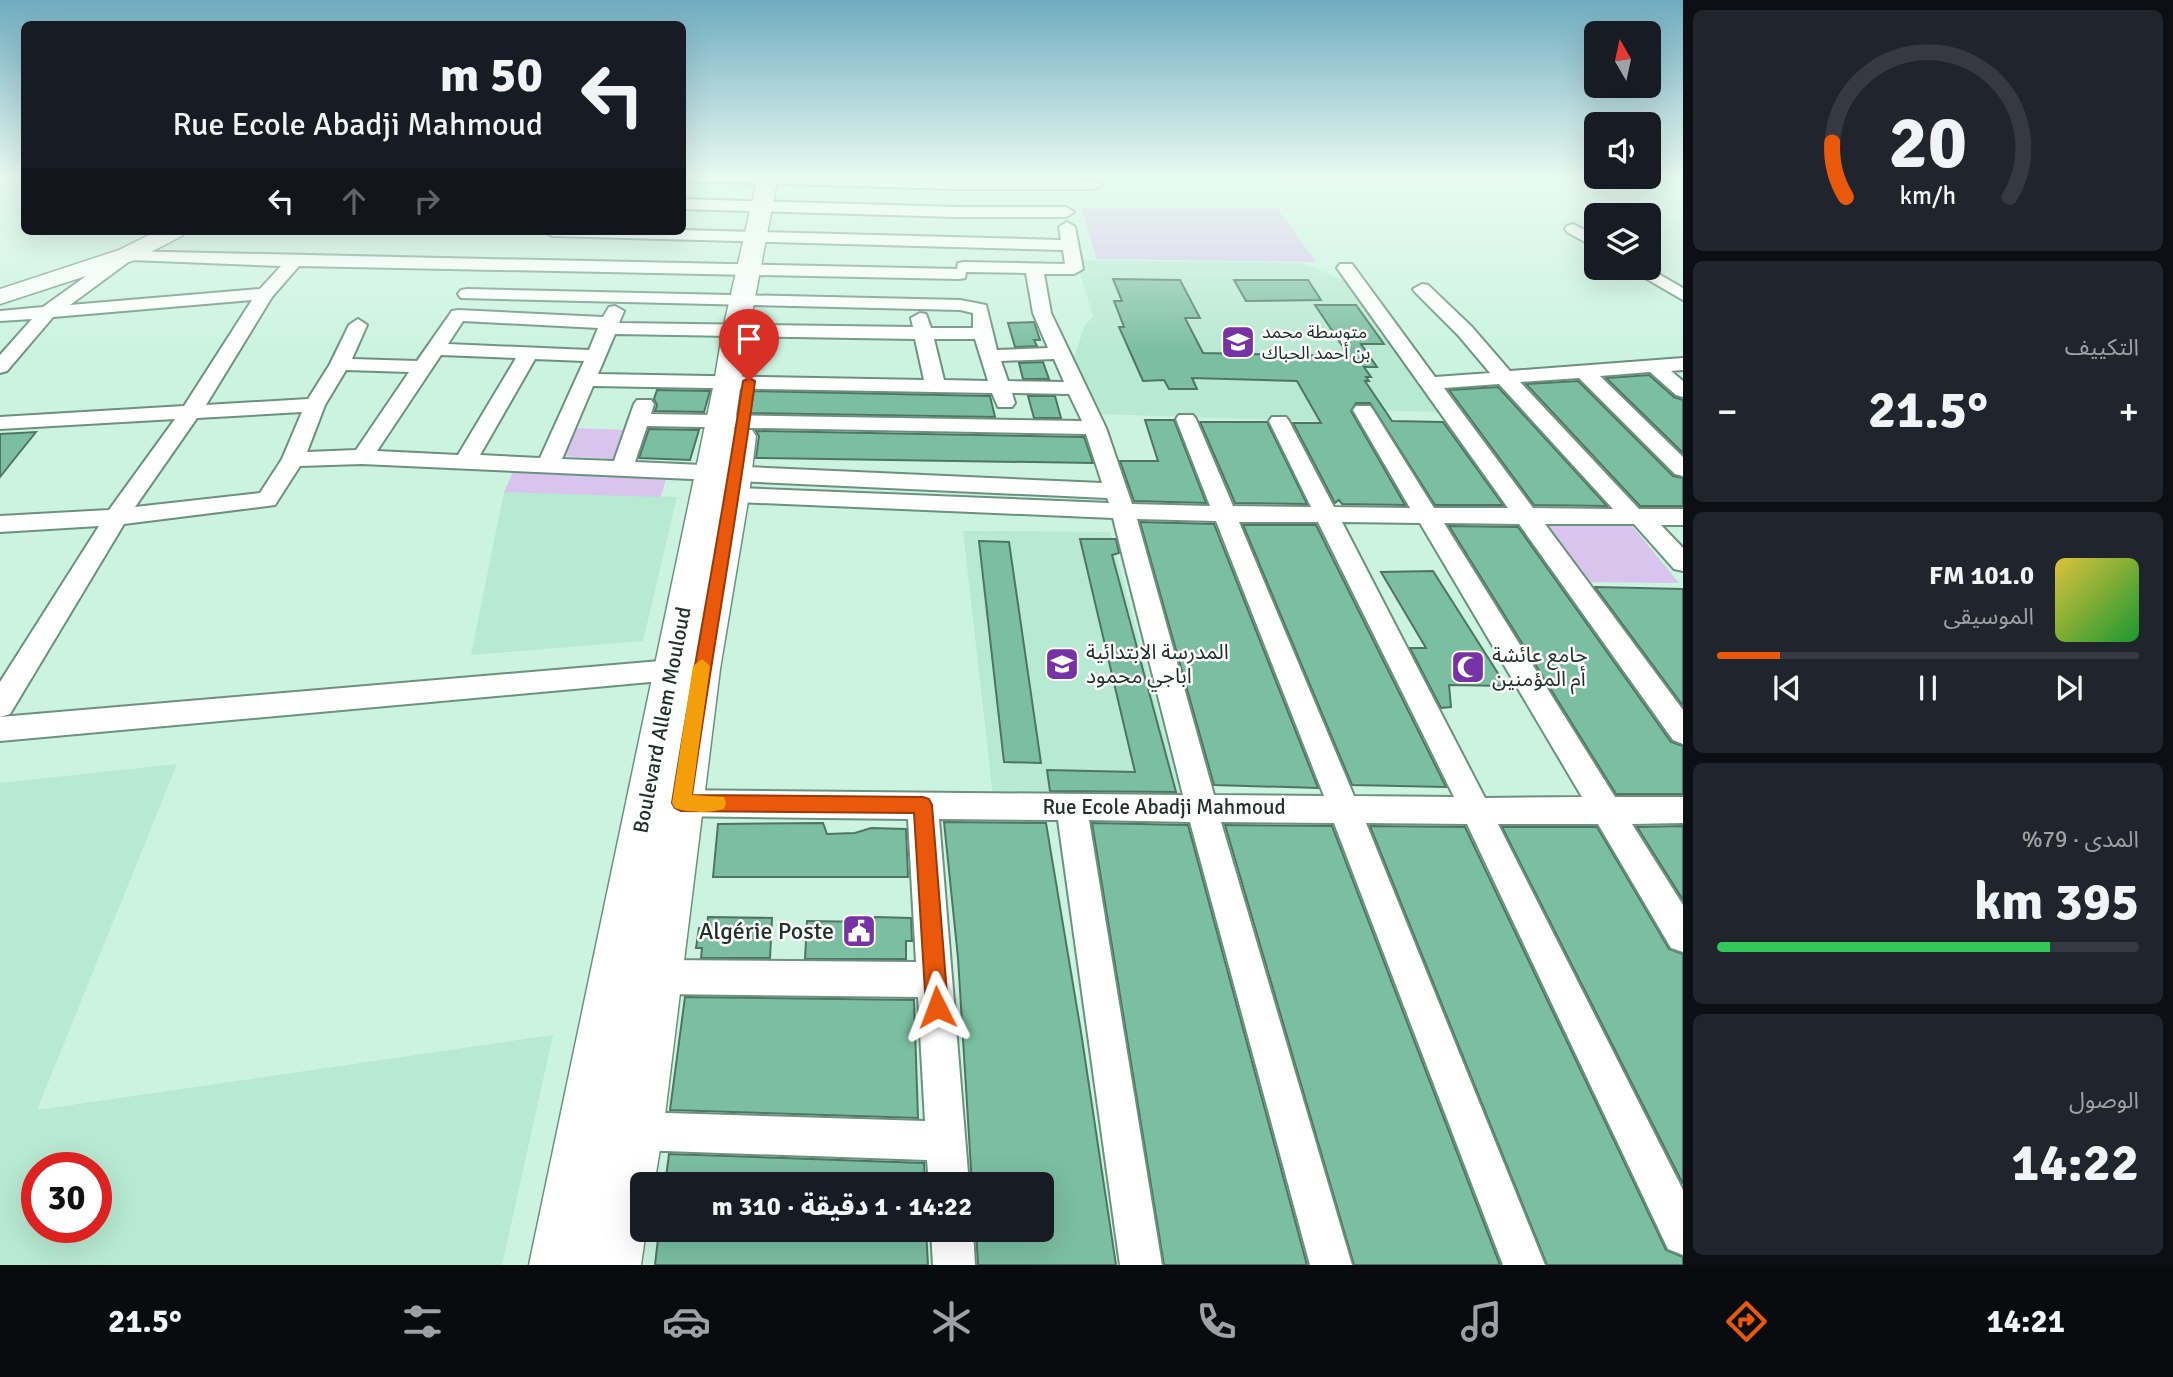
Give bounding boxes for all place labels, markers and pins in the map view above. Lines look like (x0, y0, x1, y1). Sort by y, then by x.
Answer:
pin (719, 309, 779, 381)
place label: متوسطة محمد بن أحمد الحباك (1262, 321, 1370, 364)
school or university icon: متوسطة محمد بن أحمد الحباك (1219, 323, 1257, 361)
place label: المدرسة الابتدائية اباجي محمود (1086, 639, 1229, 692)
place label: جامع عائشة أم المؤمنين (1492, 642, 1588, 695)
school or university icon: المدرسة الابتدائية اباجي محمود (1043, 645, 1081, 683)
mosque icon: جامع عائشة أم المؤمنين (1449, 648, 1487, 686)
public building icon: Algérie Poste (840, 912, 878, 950)
place label: Algérie Poste (699, 916, 834, 946)

